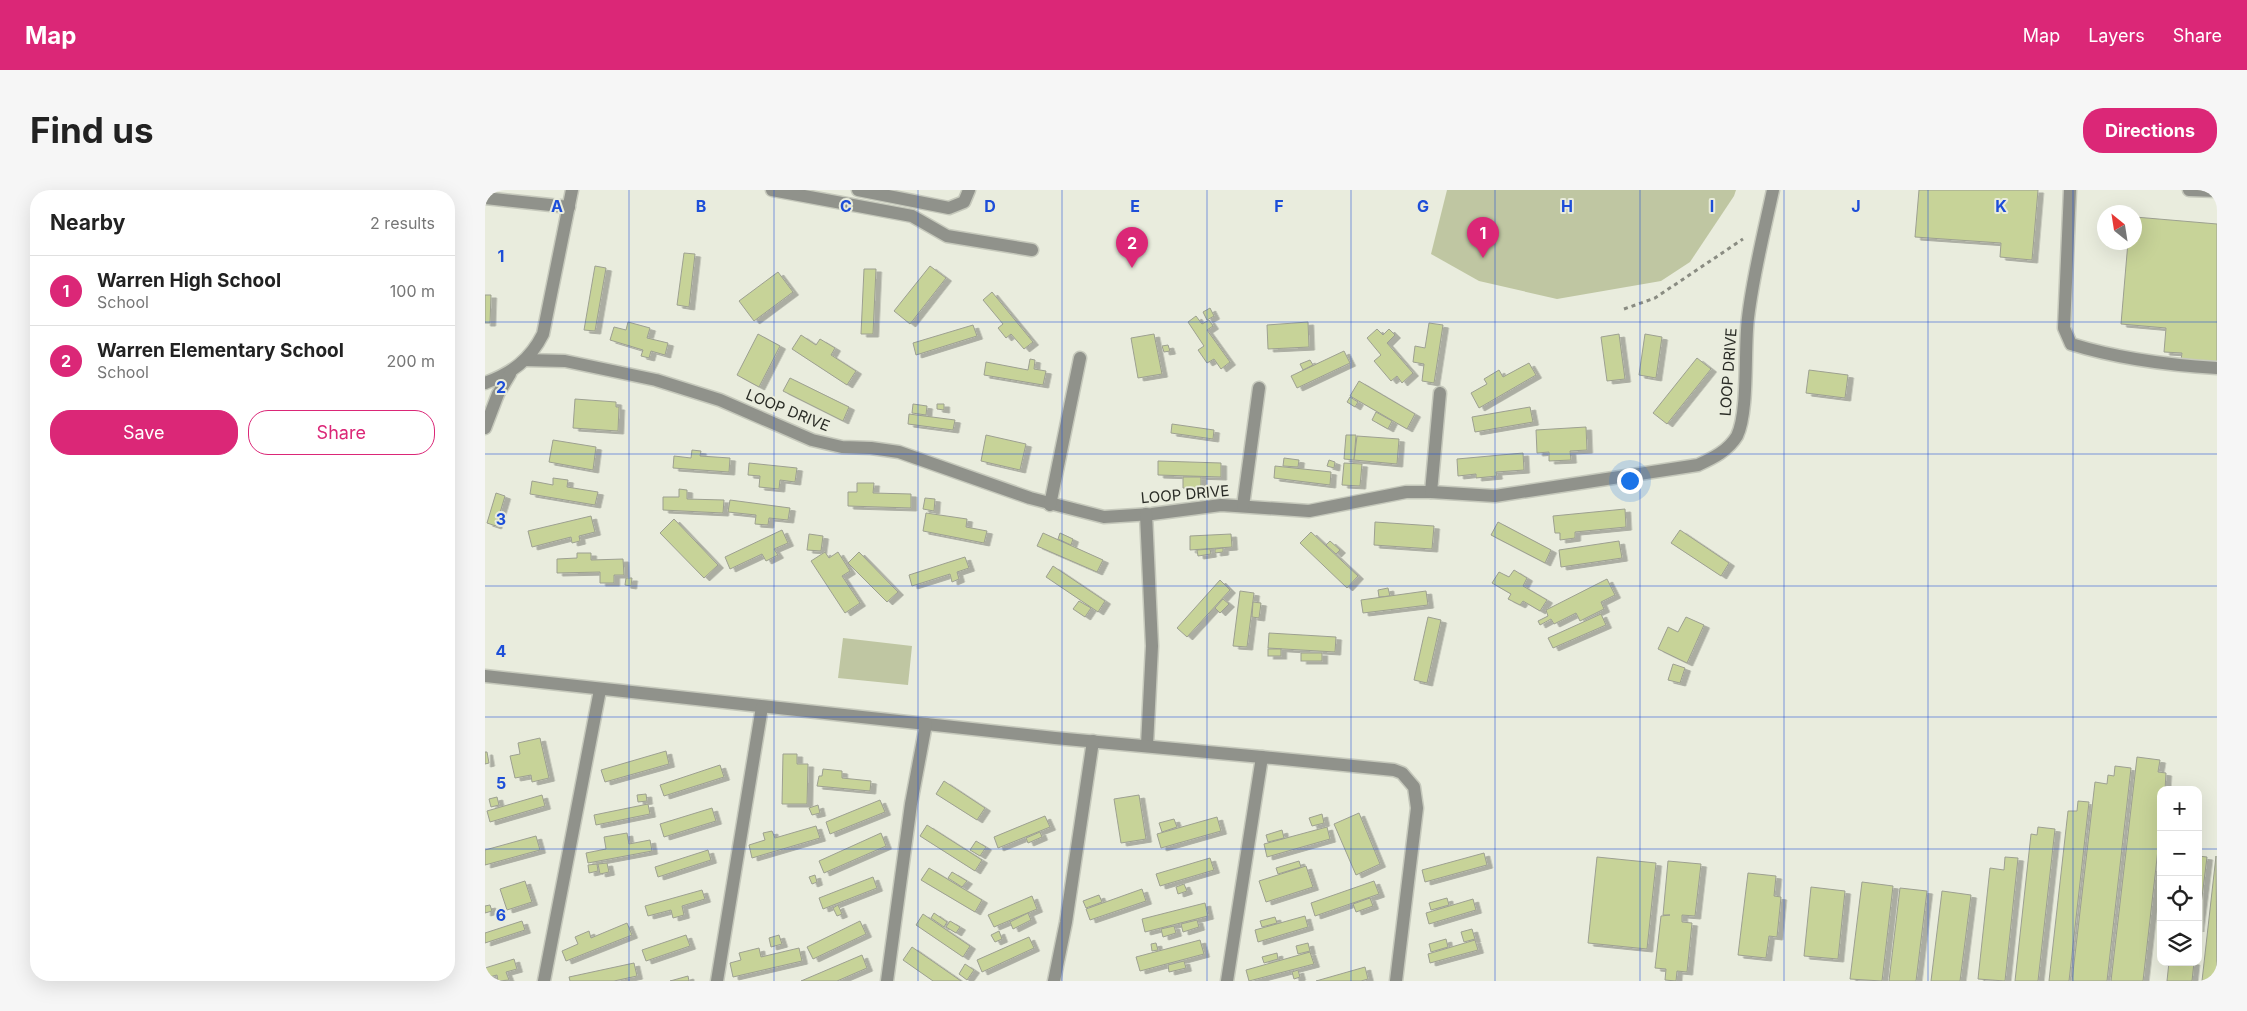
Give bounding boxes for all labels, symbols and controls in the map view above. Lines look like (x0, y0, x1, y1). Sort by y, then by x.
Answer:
text: Map (25, 21, 76, 50)
text: Map (2023, 25, 2060, 46)
text: Layers (2088, 25, 2145, 46)
text: Share (2173, 25, 2222, 46)
button: Directions (2083, 108, 2217, 153)
text: Find us (30, 109, 154, 151)
text: A (551, 196, 563, 216)
text: B (696, 196, 706, 216)
text: C (840, 196, 852, 216)
text: D (984, 196, 996, 216)
text: E (1130, 196, 1140, 216)
text: F (1274, 196, 1284, 216)
text: G (1417, 196, 1429, 216)
text: H (1561, 196, 1573, 216)
text: I (1710, 196, 1714, 216)
text: J (1851, 196, 1861, 216)
text: K (1995, 196, 2007, 216)
north arrow (2097, 205, 2142, 250)
text: Nearby (50, 210, 125, 235)
text: 2 results (370, 213, 435, 233)
pin: 1 (1467, 217, 1499, 258)
pin: 2 (1116, 227, 1148, 268)
text: 1 (498, 246, 504, 266)
text: Warren High School (97, 269, 281, 292)
text: 1 (63, 281, 69, 301)
text: 100 m (390, 281, 435, 301)
text: School (97, 292, 149, 312)
street label: LOOP DRIVE (1715, 327, 1741, 417)
text: Warren Elementary School (97, 339, 344, 362)
text: 2 (61, 351, 71, 371)
text: 200 m (387, 351, 435, 371)
text: School (97, 362, 149, 382)
text: 2 (496, 377, 506, 397)
street label: LOOP DRIVE (743, 385, 833, 435)
button: Save (50, 410, 238, 455)
button: Share (248, 410, 435, 455)
your location (1617, 468, 1643, 494)
street label: LOOP DRIVE (1140, 481, 1230, 507)
text: 3 (496, 509, 506, 529)
text: 4 (496, 641, 507, 661)
text: 5 (496, 773, 506, 793)
map controls (2157, 786, 2202, 966)
button: + (2157, 786, 2202, 831)
button: − (2157, 831, 2202, 876)
button: locate (2157, 876, 2202, 921)
text: 6 (496, 905, 506, 925)
button: layers (2157, 921, 2202, 966)

